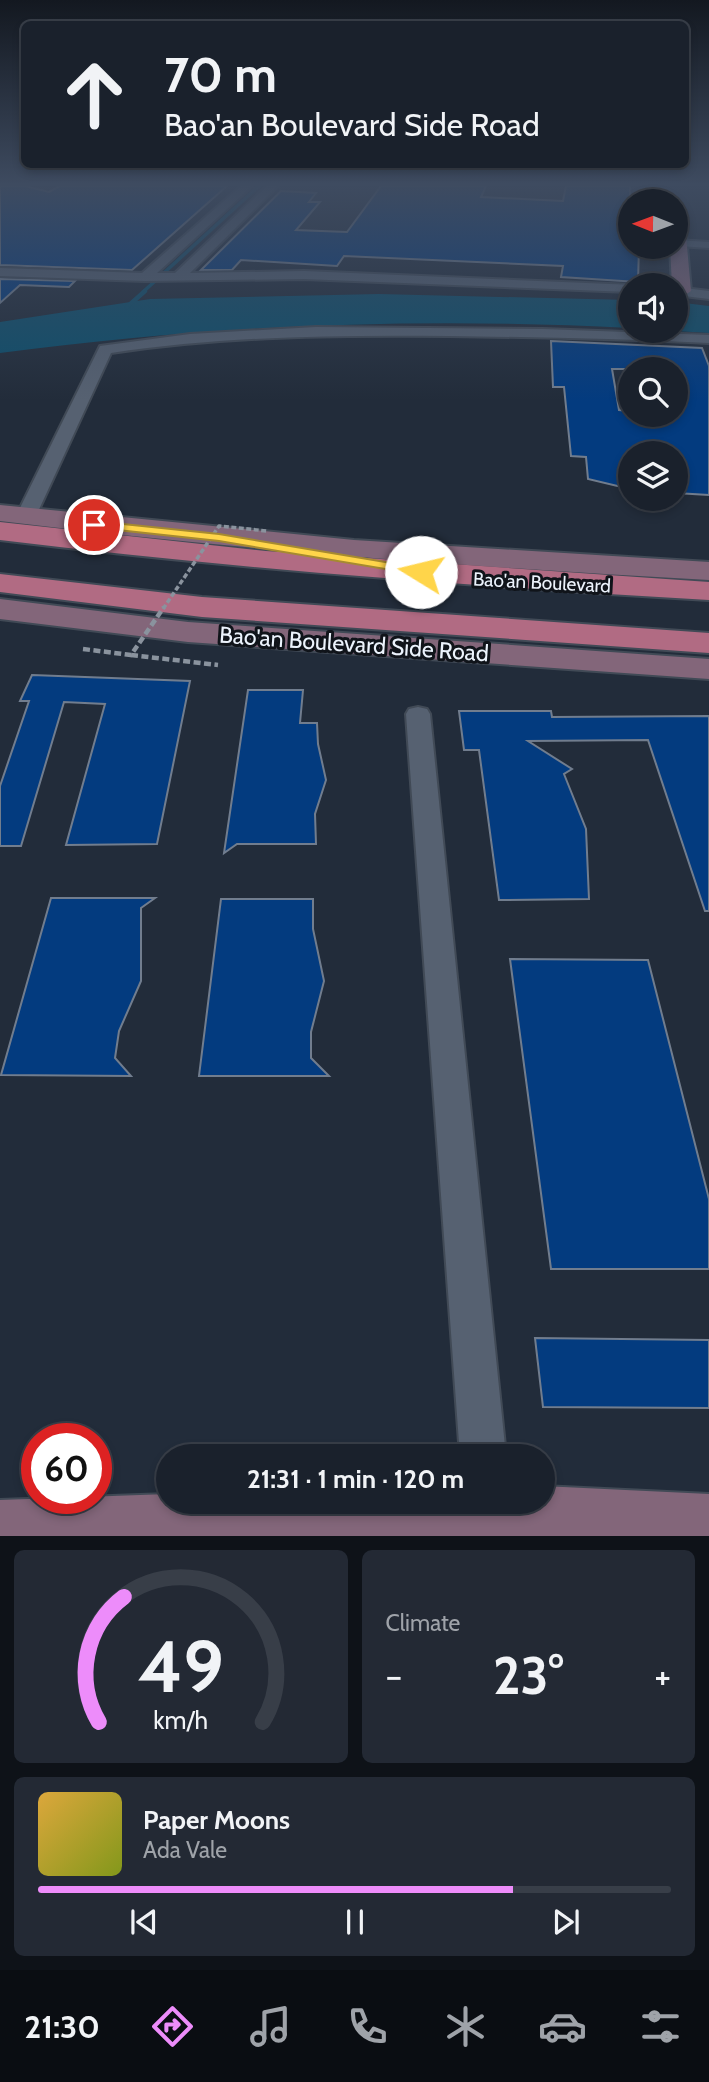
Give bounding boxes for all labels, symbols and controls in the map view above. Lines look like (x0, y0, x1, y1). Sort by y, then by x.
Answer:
text: 70 m (164, 45, 277, 104)
icon: ahead (49, 49, 140, 140)
text: Bao'an Boulevard Side Road (164, 105, 540, 144)
north arrow (618, 189, 688, 259)
map controls (618, 189, 688, 511)
button: sound (618, 273, 688, 343)
button: search (618, 357, 688, 427)
button: layers (618, 441, 688, 511)
pin (64, 495, 124, 555)
icon: arrive (75, 506, 113, 544)
position arrow (384, 535, 458, 609)
street label: Bao'an Boulevard (472, 567, 611, 598)
street label: Bao'an Boulevard Side Road (218, 621, 490, 667)
speed limit sign: 60 (21, 1423, 112, 1514)
text: 21:31 · 1 min · 120 m (247, 1463, 464, 1495)
text: Climate (386, 1609, 460, 1637)
text: 49 (138, 1623, 224, 1711)
text: 23° (493, 1644, 564, 1707)
text: − (386, 1652, 402, 1699)
text: + (654, 1652, 671, 1699)
text: km/h (153, 1705, 208, 1735)
text: Paper Moons (143, 1804, 290, 1836)
text: Ada Vale (143, 1836, 227, 1864)
icon: previous (125, 1903, 163, 1941)
icon: pause (336, 1903, 374, 1941)
icon: next (547, 1903, 585, 1941)
icon: directions (148, 2002, 197, 2051)
icon: music (246, 2002, 295, 2051)
icon: phone (343, 2002, 392, 2051)
icon: climate (441, 2002, 490, 2051)
icon: car (538, 2002, 587, 2051)
icon: filters (636, 2002, 685, 2051)
text: 21:30 (24, 2007, 100, 2046)

